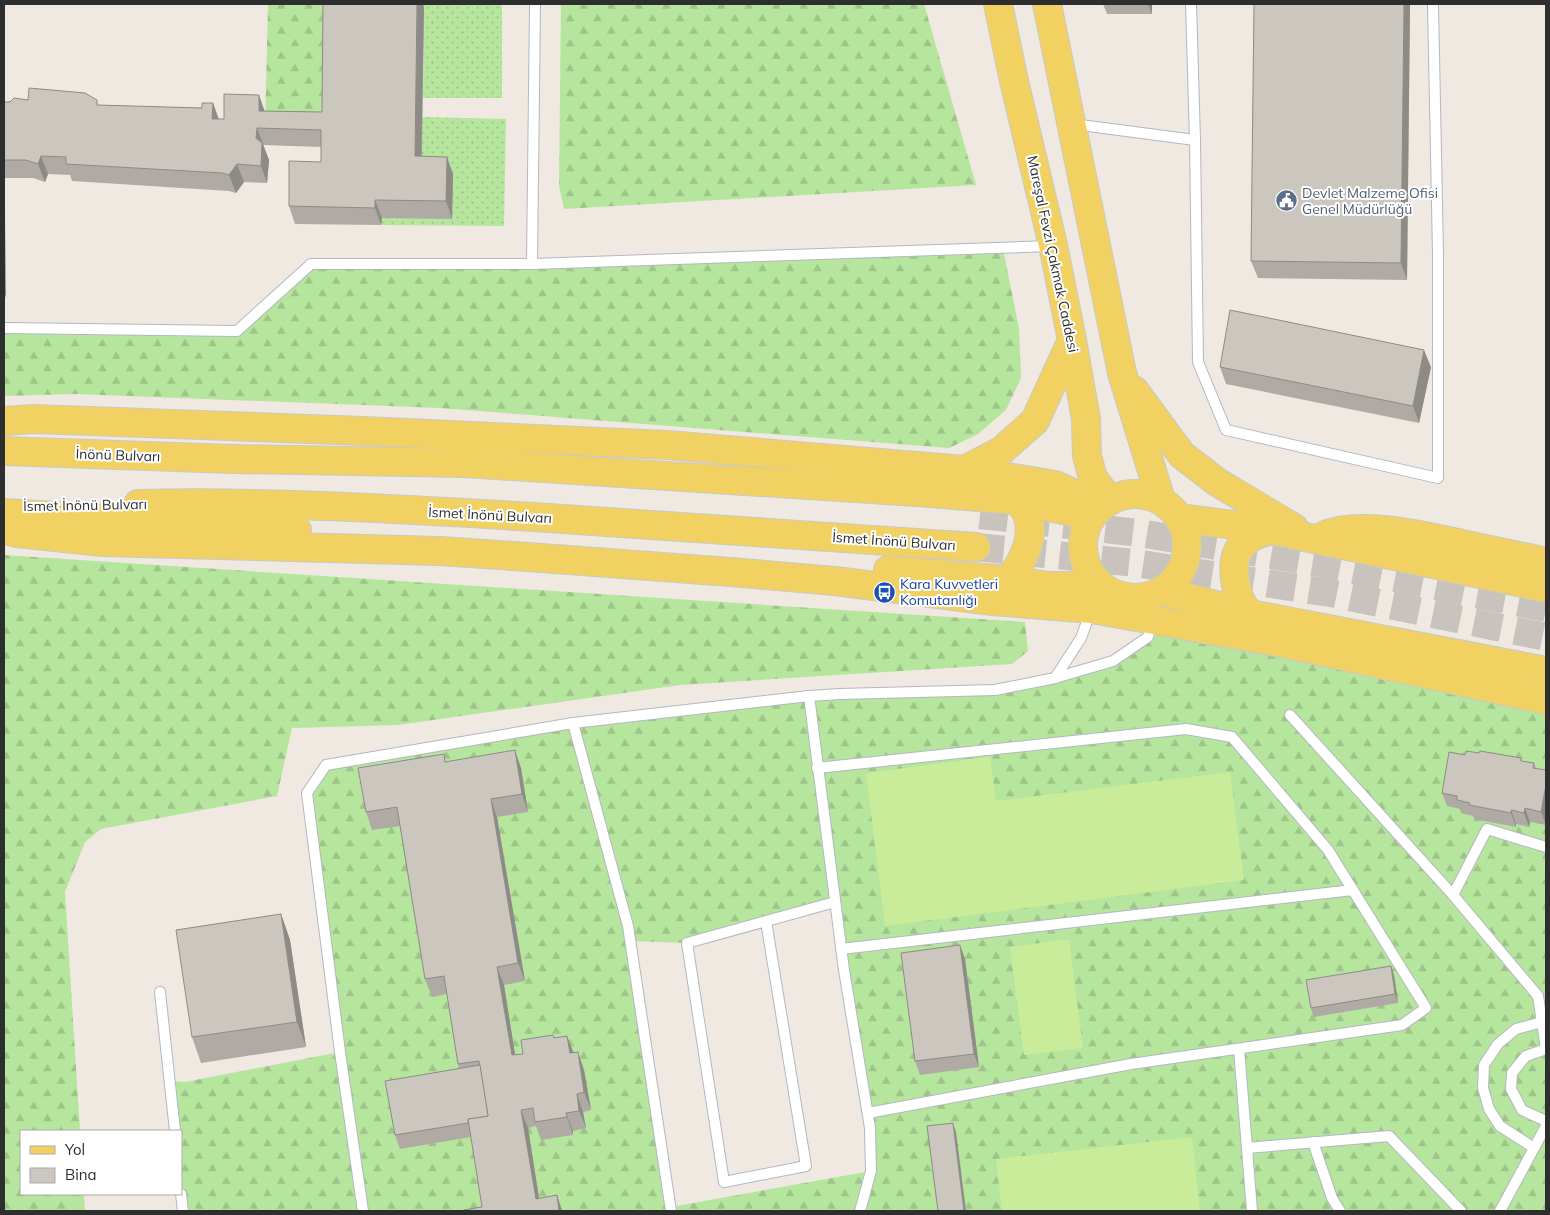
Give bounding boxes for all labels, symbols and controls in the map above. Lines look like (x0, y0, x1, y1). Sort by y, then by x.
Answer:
street label: Mareşal Fevzi Çakmak Caddesi (1023, 154, 1083, 354)
place label: Devlet Malzeme Ofisi Genel Müdürlüğü (1302, 184, 1438, 218)
public building icon: Devlet Malzeme Ofisi Genel Müdürlüğü (1274, 189, 1298, 213)
street label: İnönü Bulvarı (75, 445, 161, 465)
street label: İsmet İnönü Bulvarı (23, 495, 147, 515)
street label: İsmet İnönü Bulvarı (428, 503, 552, 527)
street label: İsmet İnönü Bulvarı (832, 528, 956, 554)
place label: Kara Kuvvetleri Komutanlığı (900, 575, 998, 609)
bus stop icon: Kara Kuvvetleri Komutanlığı (872, 580, 896, 604)
legend (20, 1130, 182, 1195)
text: Yol (64, 1140, 85, 1159)
text: Bina (65, 1165, 97, 1184)

